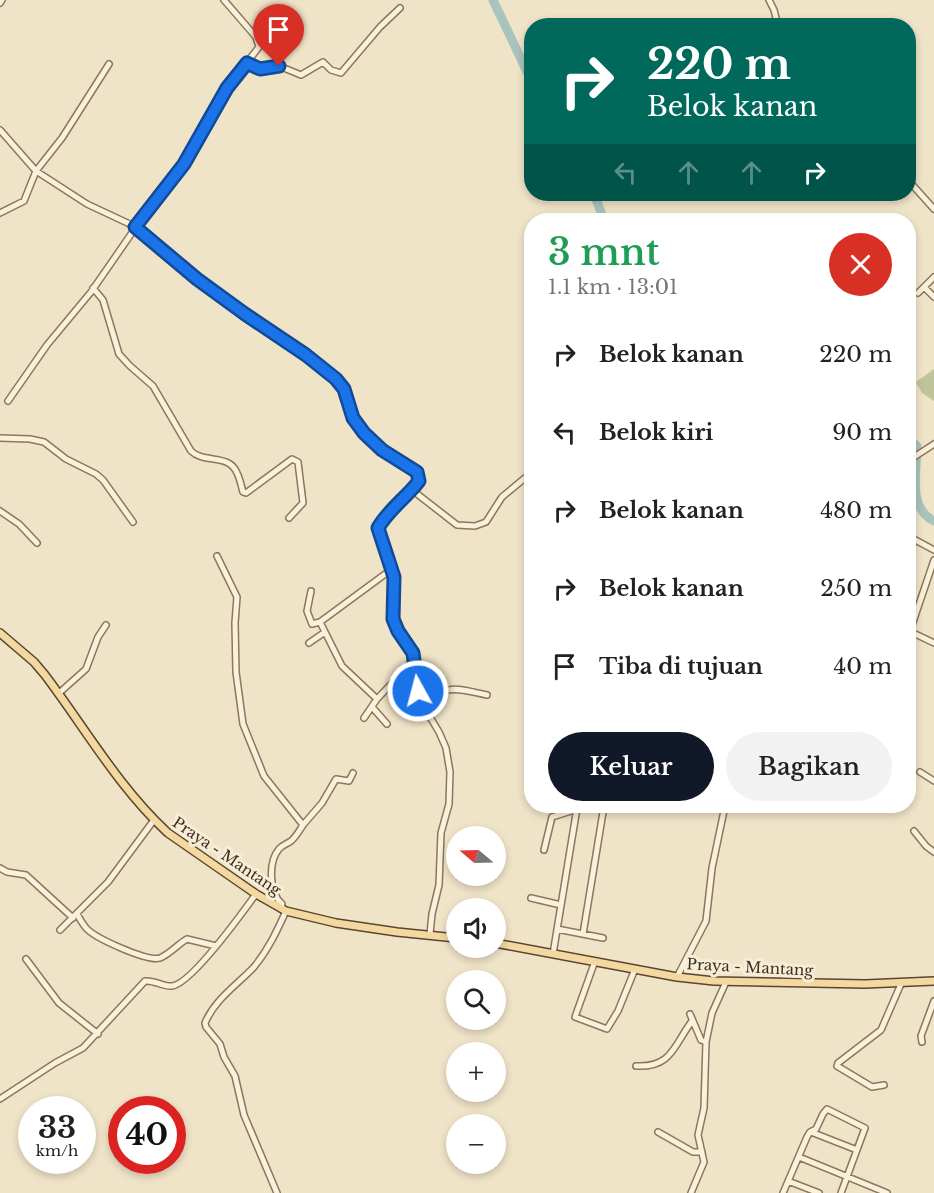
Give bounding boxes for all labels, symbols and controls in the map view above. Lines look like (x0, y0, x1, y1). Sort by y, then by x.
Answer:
pin (253, 4, 304, 66)
icon: arrive (262, 13, 295, 46)
text: 220 m (647, 38, 791, 90)
icon: right (548, 42, 626, 120)
text: Belok kanan (647, 90, 817, 123)
icon: left (609, 156, 642, 189)
icon: ahead (672, 156, 705, 189)
icon: ahead (735, 156, 768, 189)
icon: right (798, 156, 831, 189)
text: 3 mnt (548, 230, 659, 275)
button: close (829, 233, 892, 296)
text: 1.1 km · 13:01 (548, 275, 678, 299)
icon: right (548, 338, 581, 371)
text: Belok kanan (599, 341, 744, 368)
text: 220 m (819, 341, 892, 368)
icon: left (548, 416, 581, 449)
text: Belok kiri (599, 419, 713, 446)
text: 90 m (832, 419, 892, 446)
icon: right (548, 494, 581, 527)
text: Belok kanan (599, 497, 744, 524)
text: 480 m (820, 497, 892, 524)
icon: right (548, 572, 581, 605)
text: Belok kanan (599, 575, 744, 602)
text: 250 m (820, 575, 892, 602)
icon: arrive (548, 650, 581, 683)
text: Tiba di tujuan (599, 653, 763, 680)
text: 40 m (834, 653, 892, 680)
position arrow (386, 659, 450, 723)
button: Keluar (548, 732, 714, 801)
button: Bagikan (726, 732, 892, 801)
street label: Praya - Mantang (169, 813, 286, 900)
north arrow (446, 826, 506, 886)
map controls (446, 826, 506, 1174)
button: sound (446, 898, 506, 958)
street label: Praya - Mantang (686, 954, 815, 980)
button: search (446, 970, 506, 1030)
button: + (446, 1042, 506, 1102)
speed limit sign: 40 (108, 1096, 186, 1174)
text: 33 (38, 1109, 76, 1146)
button: − (446, 1114, 506, 1174)
text: km/h (36, 1141, 78, 1160)

